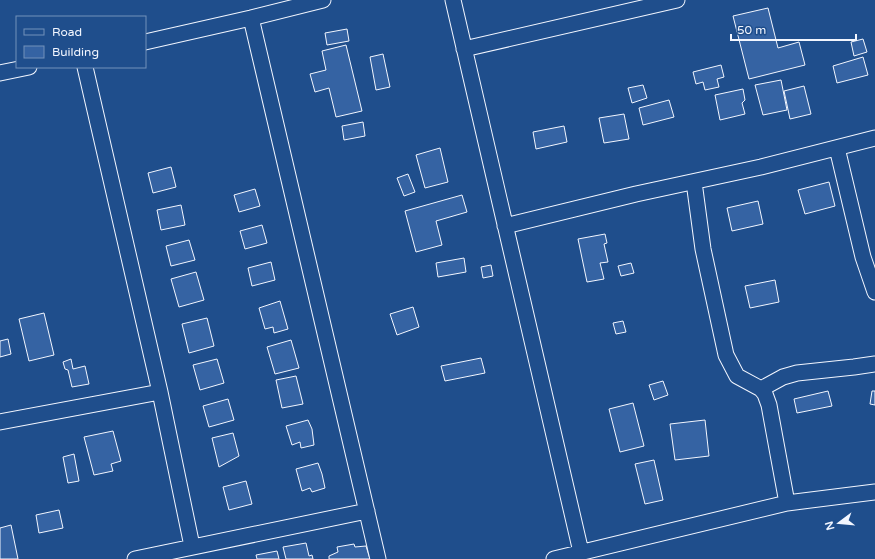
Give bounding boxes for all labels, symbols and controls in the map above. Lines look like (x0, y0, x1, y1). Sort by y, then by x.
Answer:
legend (16, 16, 146, 68)
scale bar (731, 16, 856, 42)
text: 50 m (737, 23, 766, 37)
text: Road (52, 25, 82, 39)
text: Building (52, 45, 99, 59)
north arrow (819, 503, 859, 543)
text: N (822, 520, 837, 532)

